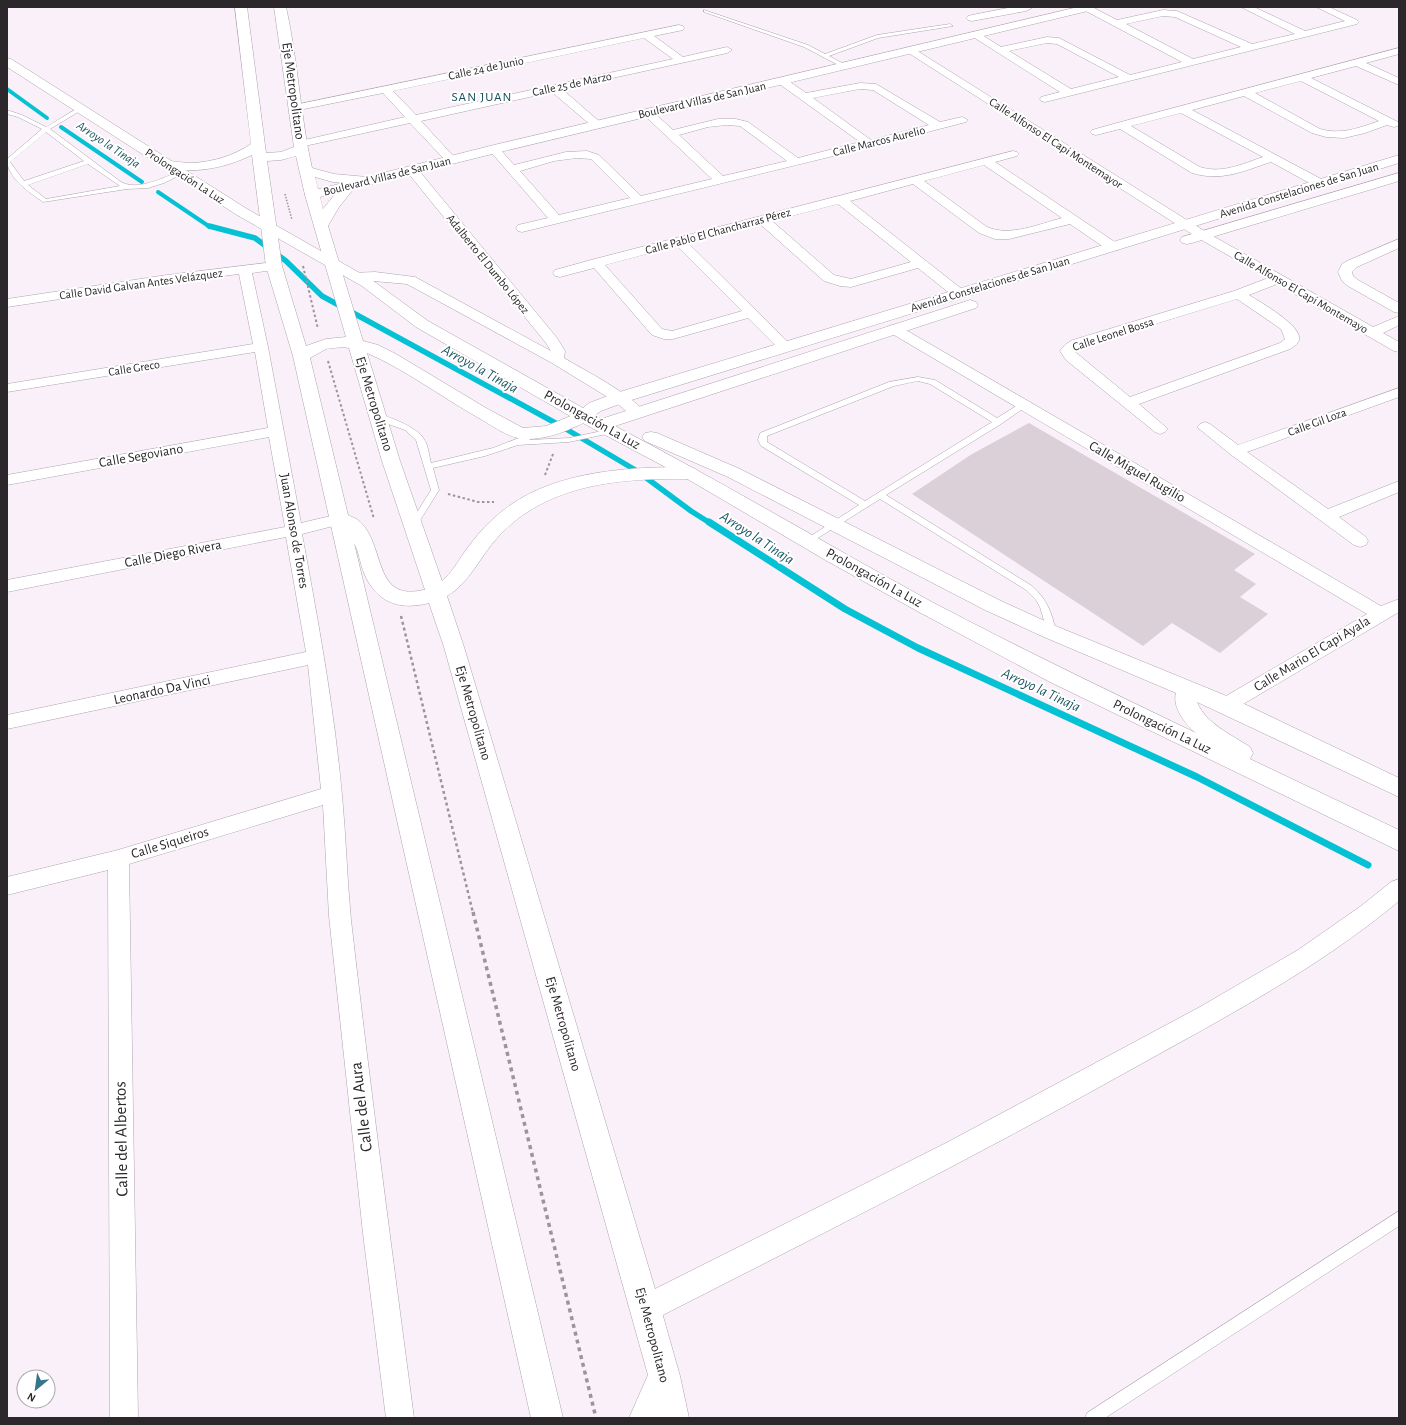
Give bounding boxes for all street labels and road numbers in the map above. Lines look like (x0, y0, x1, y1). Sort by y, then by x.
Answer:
street label: Eje Metropolitano (279, 41, 307, 141)
street label: Calle 24 de Junio (447, 54, 525, 82)
street label: Calle 25 de Marzo (531, 70, 613, 98)
street label: Boulevard Villas de San Juan (637, 79, 767, 121)
street label: Calle Alfonso El Capi Montemayor (987, 95, 1125, 191)
street label: Calle Marcos Aurelio (832, 124, 926, 158)
street label: Prolongación La Luz (143, 146, 227, 206)
street label: Boulevard Villas de San Juan (322, 154, 452, 198)
street label: Avenida Constelaciones de San Juan (1218, 160, 1380, 220)
street label: Calle Pablo El Chancharras Pérez (644, 206, 792, 256)
street label: Adalberto El Dumbo López (444, 212, 532, 316)
street label: Calle Alfonso El Capi Montemayo (1231, 249, 1370, 336)
street label: Avenida Constelaciones de San Juan (909, 254, 1071, 314)
street label: Calle David Galvan Antes Velázquez (58, 267, 224, 301)
street label: Calle Leonel Bossa (1071, 315, 1156, 353)
street label: Eje Metropolitano (353, 355, 395, 453)
street label: Calle Greco (107, 358, 161, 378)
street label: Prolongación La Luz (542, 388, 643, 452)
street label: Calle Gil Loza (1286, 406, 1348, 438)
street label: Calle Miguel Rugilio (1086, 439, 1188, 505)
street label: Calle Segoviano (98, 442, 184, 470)
street label: Juan Alonso de Torres (277, 472, 311, 590)
street label: Calle Diego Rivera (123, 538, 223, 570)
street label: Prolongación La Luz (824, 546, 925, 610)
street label: Calle Mario El Capi Ayala (1251, 614, 1373, 694)
street label: Eje Metropolitano (453, 664, 493, 762)
street label: Leonardo Da Vinci (112, 673, 212, 707)
street label: Prolongación La Luz (1111, 697, 1214, 757)
street label: Calle Siqueiros (130, 825, 210, 861)
street label: Eje Metropolitano (543, 975, 583, 1073)
street label: Calle del Aura (347, 1061, 375, 1153)
street label: Calle del Albertos (111, 1081, 131, 1197)
street label: Eje Metropolitano (633, 1286, 671, 1384)

